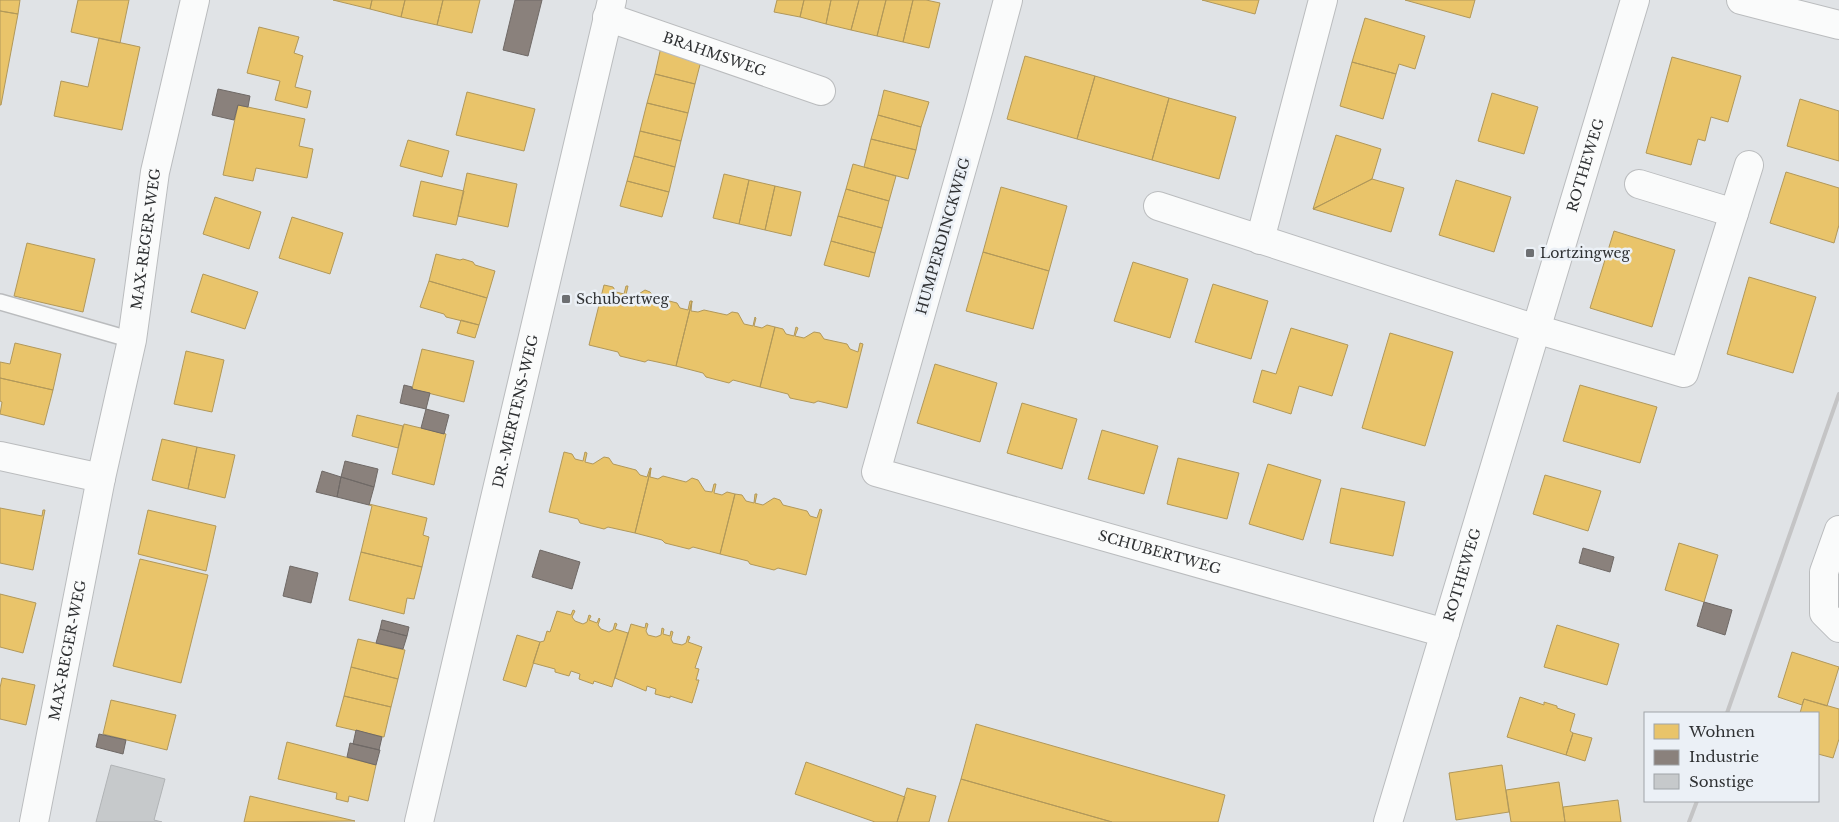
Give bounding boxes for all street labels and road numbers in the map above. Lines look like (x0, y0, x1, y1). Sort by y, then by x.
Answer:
street label: BRAHMSWEG (661, 28, 769, 80)
street label: ROTHEWEG (1563, 116, 1608, 214)
street label: HUMPERDINCKWEG (912, 155, 974, 317)
street label: MAX-REGER-WEG (127, 167, 164, 311)
street label: DR.-MERTENS-WEG (489, 333, 542, 490)
street label: SCHUBERTWEG (1096, 526, 1223, 578)
street label: ROTHEWEG (1440, 526, 1485, 624)
street label: MAX-REGER-WEG (45, 578, 90, 722)

